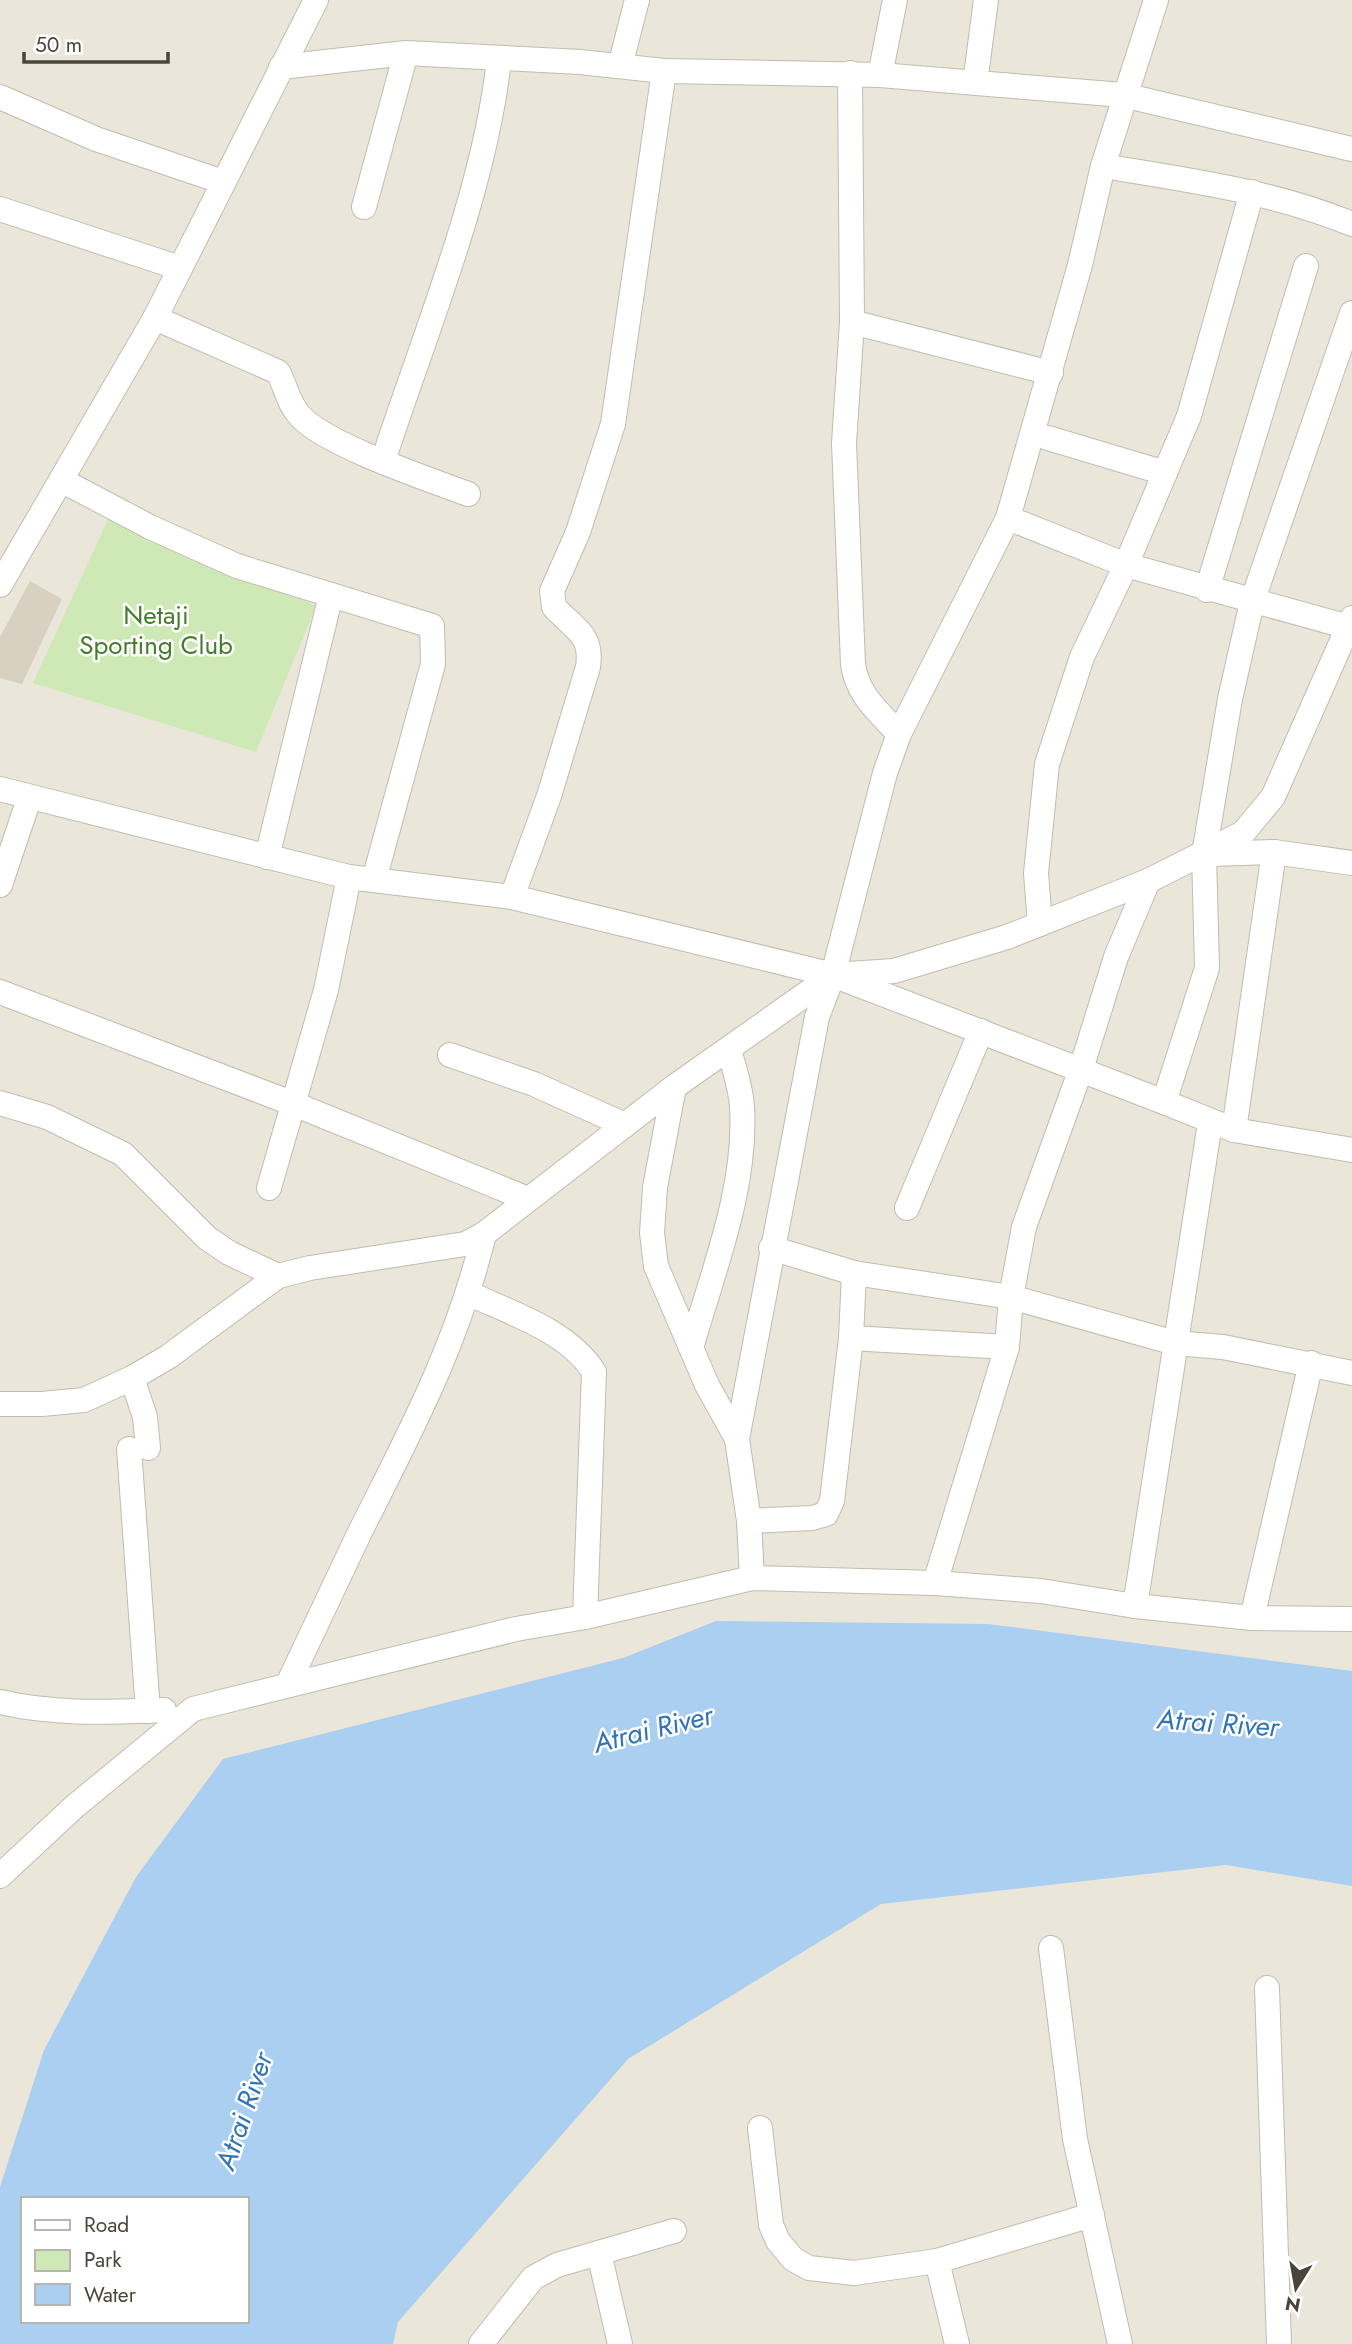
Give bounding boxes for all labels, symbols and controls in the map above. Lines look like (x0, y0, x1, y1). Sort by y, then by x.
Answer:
scale bar (24, 21, 168, 65)
text: 50 m (35, 30, 82, 60)
park label: Netaji Sporting Club (79, 596, 233, 664)
water label: Atrai River (588, 1694, 719, 1764)
water label: Atrai River (1155, 1698, 1282, 1748)
water label: Atrai River (204, 2045, 284, 2176)
legend (21, 2197, 248, 2323)
text: Road (84, 2210, 129, 2240)
text: Park (84, 2245, 122, 2275)
north arrow (1261, 2253, 1331, 2323)
text: Water (84, 2280, 137, 2310)
text: N (1283, 2290, 1303, 2319)

